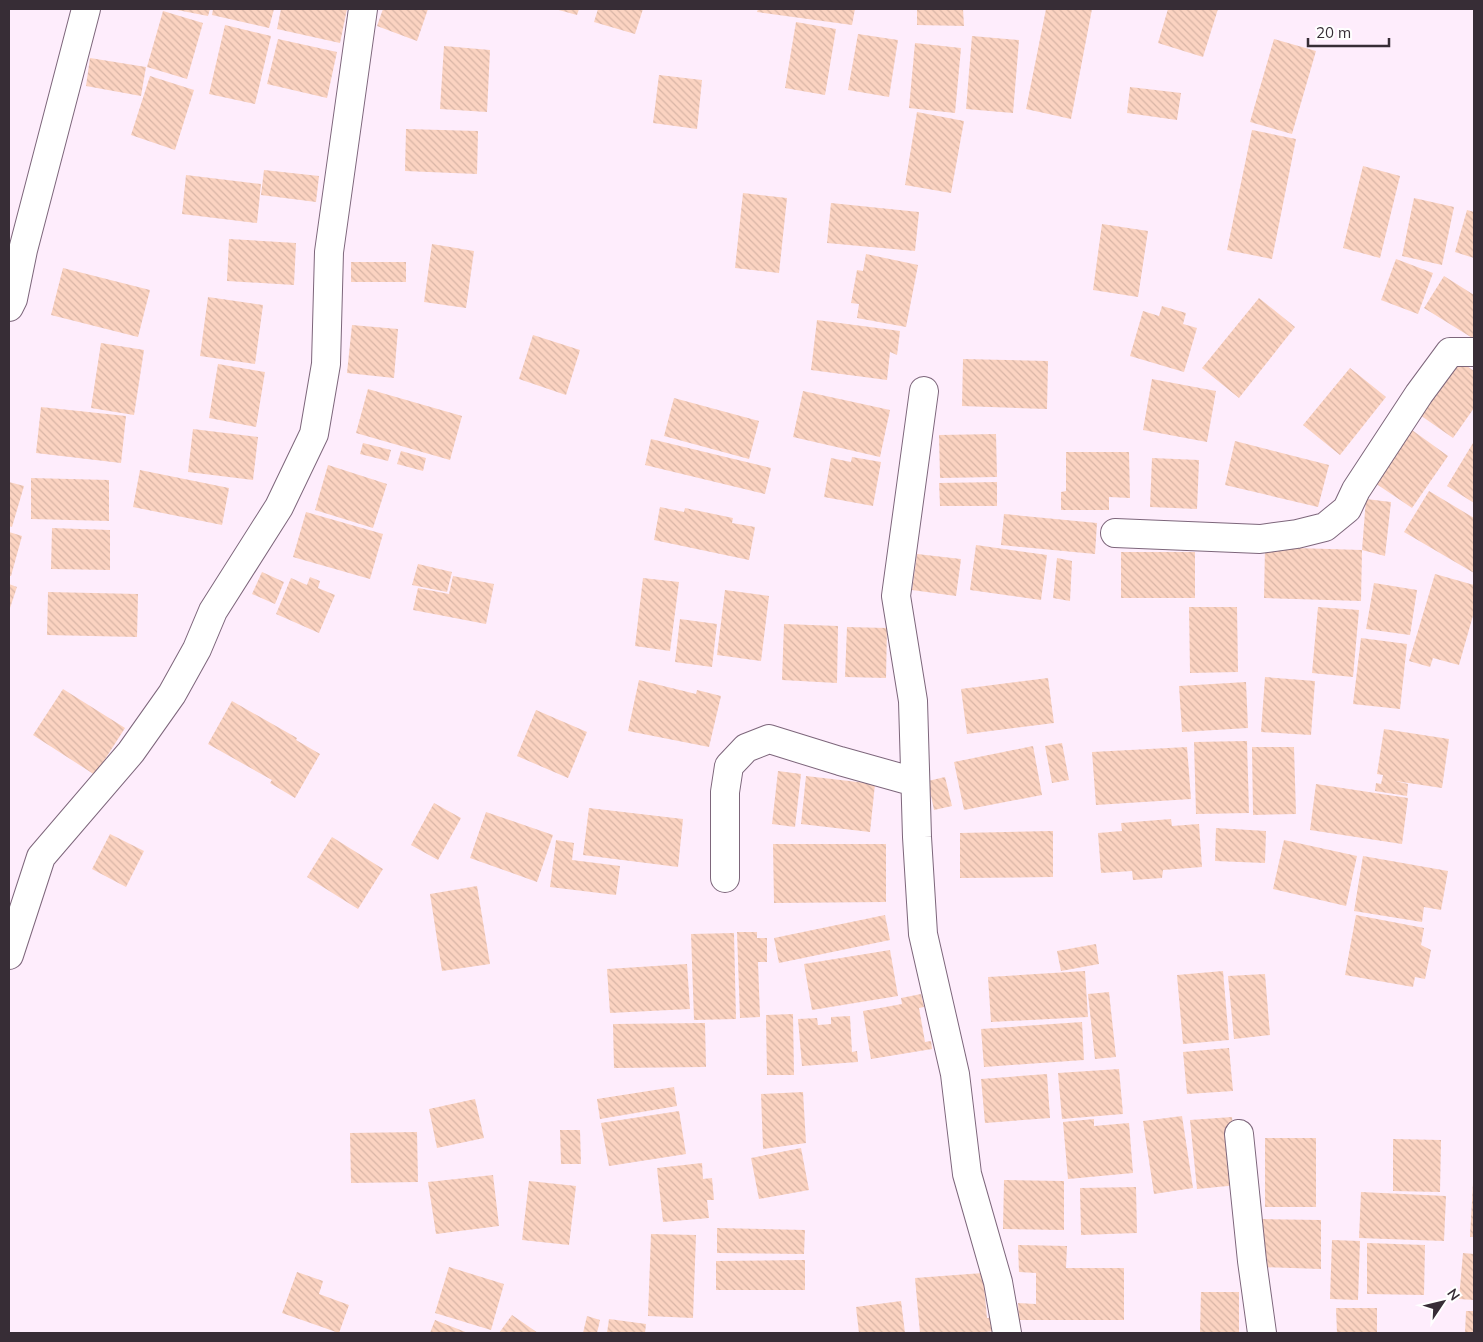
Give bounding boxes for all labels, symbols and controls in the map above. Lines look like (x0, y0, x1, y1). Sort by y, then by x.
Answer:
scale bar (1308, 15, 1389, 47)
text: 20 m (1316, 23, 1351, 42)
north arrow (1418, 1277, 1468, 1327)
text: N (1443, 1285, 1464, 1304)

